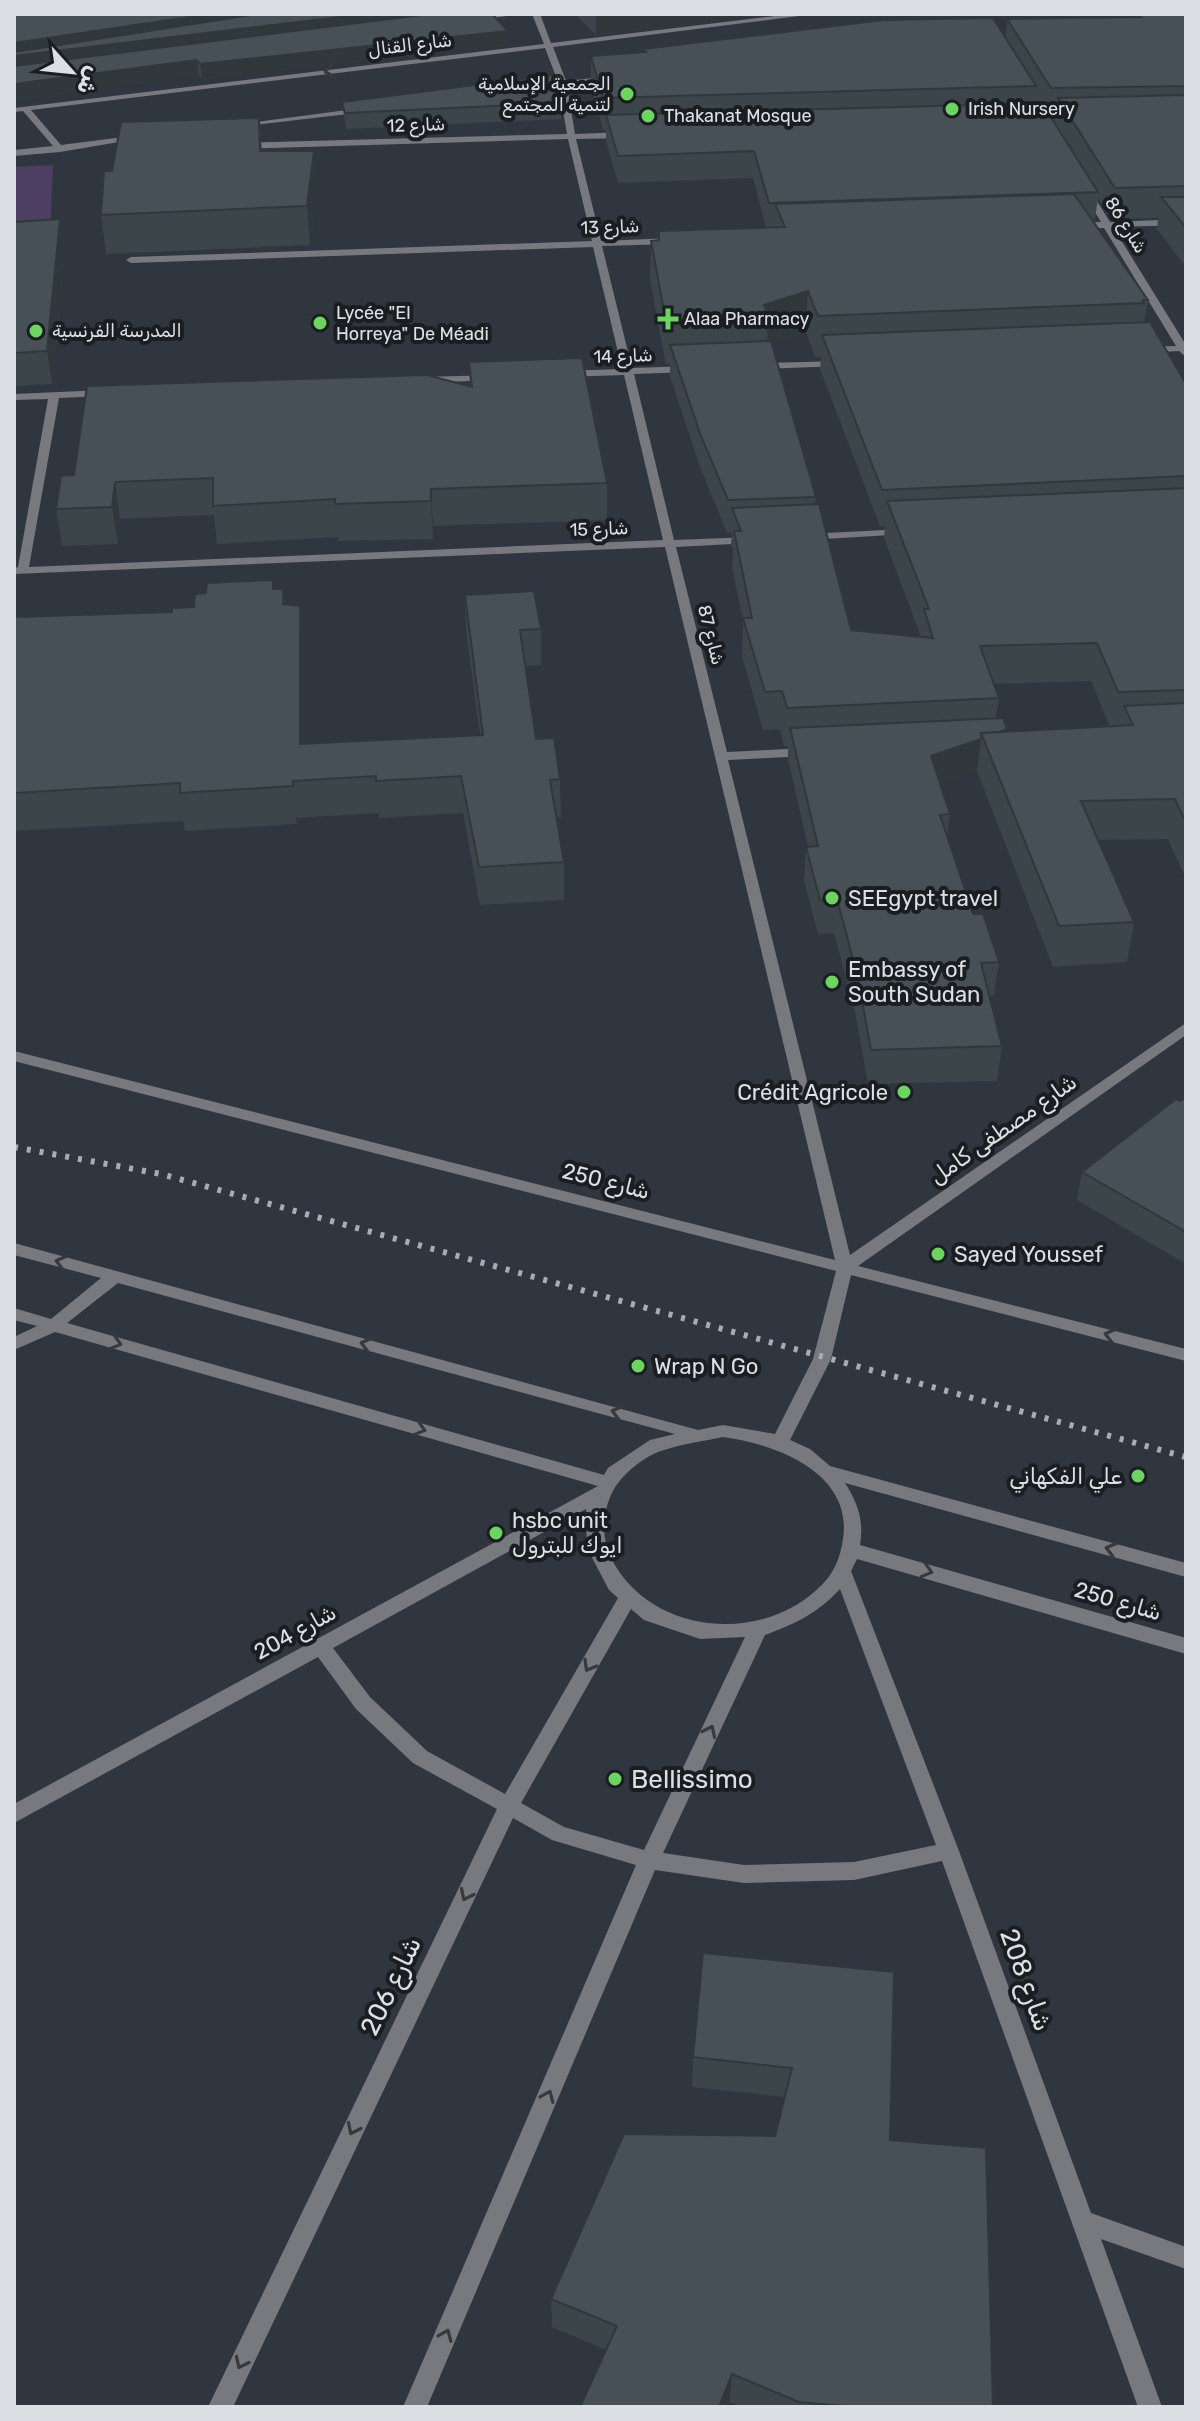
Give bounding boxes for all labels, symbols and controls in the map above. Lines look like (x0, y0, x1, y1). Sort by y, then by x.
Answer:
street label: شارع القنال (367, 29, 453, 62)
north arrow (32, 32, 112, 112)
text: ش (71, 62, 108, 99)
one-way arrow (324, 62, 337, 79)
place label: الجمعية الإسلامية لتنمية المجتمع (478, 73, 611, 118)
marker: الجمعية الإسلامية لتنمية المجتمع (618, 85, 636, 103)
place label: Irish Nursery (968, 98, 1075, 120)
marker: Irish Nursery (943, 100, 961, 118)
place label: Thakanat Mosque (664, 105, 812, 127)
marker: Thakanat Mosque (639, 107, 657, 125)
street label: شارع 12 (386, 113, 446, 138)
street label: شارع 86 (1099, 193, 1152, 258)
street label: شارع 13 (580, 215, 640, 240)
place label: Lycée "El Horreya" De Méadi (336, 302, 489, 345)
place label: Alaa Pharmacy (684, 308, 810, 330)
marker: Alaa Pharmacy (659, 310, 677, 328)
marker: Lycée "El Horreya" De Méadi (311, 314, 329, 332)
place label: المدرسة الفرنسية (52, 320, 182, 342)
marker: المدرسة الفرنسية (27, 322, 45, 340)
street label: شارع 14 (593, 344, 653, 369)
street label: شارع 15 (569, 517, 629, 542)
street label: شارع 87 (692, 603, 729, 667)
place label: SEEgypt travel (848, 885, 998, 912)
marker: SEEgypt travel (823, 889, 841, 907)
place label: Embassy of South Sudan (848, 956, 980, 1008)
marker: Embassy of South Sudan (823, 973, 841, 991)
street label: شارع مصطفى كامل (924, 1068, 1083, 1192)
place label: Crédit Agricole (737, 1079, 888, 1106)
marker: Crédit Agricole (895, 1083, 913, 1101)
street label: شارع 250 (559, 1157, 653, 1207)
place label: Sayed Youssef (954, 1241, 1103, 1268)
marker: Sayed Youssef (929, 1245, 947, 1263)
one-way arrow (55, 1254, 69, 1271)
one-way arrow (1104, 1328, 1118, 1345)
one-way arrow (109, 1334, 122, 1350)
one-way arrow (360, 1337, 374, 1354)
place label: Wrap N Go (654, 1353, 758, 1380)
marker: Wrap N Go (629, 1357, 647, 1375)
one-way arrow (611, 1405, 625, 1422)
one-way arrow (413, 1420, 426, 1436)
place label: علي الفكهاني (1009, 1463, 1122, 1493)
marker: علي الفكهاني (1129, 1467, 1147, 1485)
place label: hsbc unit ايوك للبترول (512, 1507, 623, 1559)
marker: hsbc unit ايوك للبترول (487, 1524, 505, 1542)
one-way arrow (1104, 1542, 1118, 1559)
one-way arrow (920, 1562, 933, 1579)
street label: شارع 250 (1071, 1576, 1165, 1628)
street label: شارع 204 (249, 1598, 342, 1667)
one-way arrow (583, 1657, 599, 1672)
one-way arrow (700, 1724, 716, 1739)
place label: Bellissimo (631, 1764, 753, 1795)
marker: Bellissimo (606, 1770, 624, 1788)
one-way arrow (460, 1886, 476, 1901)
street label: شارع 208 (991, 1925, 1059, 2036)
street label: شارع 206 (354, 1932, 430, 2041)
one-way arrow (539, 2090, 555, 2104)
one-way arrow (347, 2121, 363, 2135)
one-way arrow (436, 2329, 452, 2343)
one-way arrow (235, 2355, 250, 2370)

